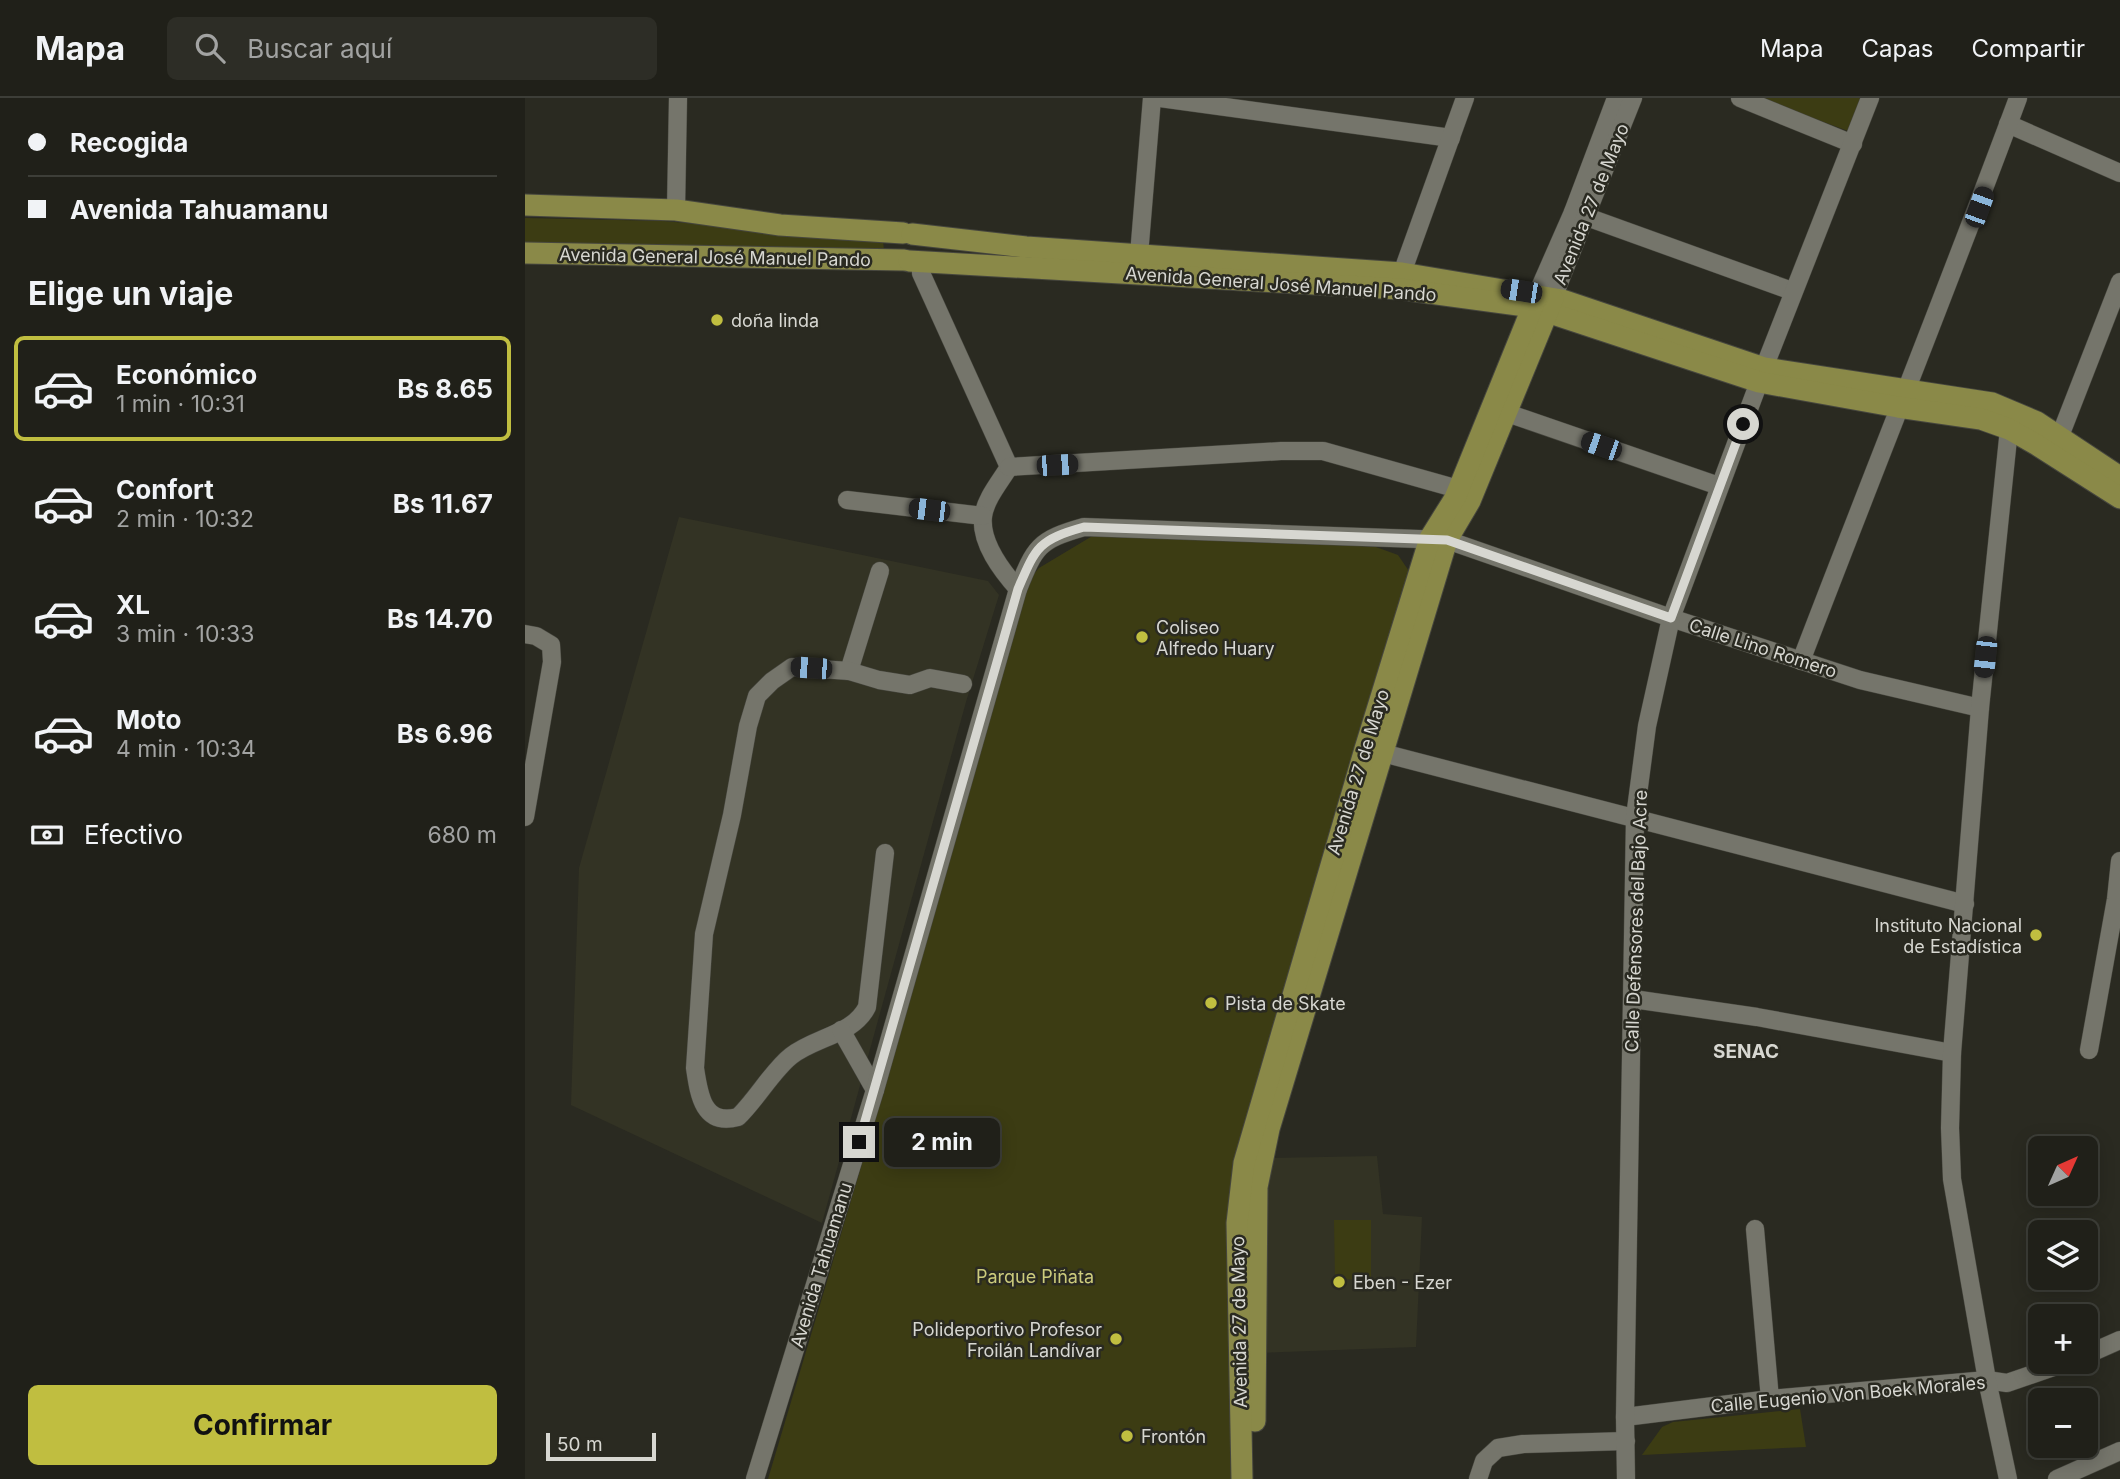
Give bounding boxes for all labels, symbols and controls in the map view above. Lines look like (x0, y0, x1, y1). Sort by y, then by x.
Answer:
search box (167, 17, 657, 80)
text: Mapa (35, 28, 125, 68)
icon: search (191, 29, 229, 67)
text: Buscar aquí (247, 33, 392, 64)
text: Mapa (1760, 34, 1823, 63)
text: Capas (1861, 34, 1934, 63)
text: Compartir (1972, 34, 2085, 63)
street label: Avenida 27 de Mayo (1549, 120, 1633, 288)
text: Recogida (70, 127, 188, 158)
car (1962, 184, 1997, 230)
text: Avenida Tahuamanu (70, 194, 328, 225)
street label: Avenida General José Manuel Pando (559, 244, 871, 270)
street label: Avenida General José Manuel Pando (1125, 263, 1437, 305)
text: Elige un viaje (28, 274, 233, 313)
car (1499, 277, 1544, 305)
place label: doña linda (731, 310, 819, 331)
marker: doña linda (709, 312, 725, 328)
icon: car (32, 357, 95, 420)
text: Económico (116, 359, 257, 390)
text: Bs 8.65 (397, 373, 493, 404)
text: 1 min · 10:31 (116, 390, 245, 418)
route start (1727, 408, 1759, 440)
car (1578, 429, 1625, 463)
car (1036, 453, 1079, 477)
icon: car (32, 472, 95, 535)
text: Confort (116, 474, 214, 505)
text: Bs 11.67 (393, 488, 493, 519)
car (907, 497, 952, 523)
text: 2 min · 10:32 (116, 505, 254, 533)
icon: car (32, 587, 95, 650)
text: XL (116, 589, 150, 620)
text: Bs 14.70 (387, 603, 493, 634)
street label: Calle Lino Romero (1686, 614, 1840, 682)
place label: Coliseo Alfredo Huary (1156, 617, 1275, 659)
text: 3 min · 10:33 (116, 620, 254, 648)
marker: Coliseo Alfredo Huary (1134, 629, 1150, 645)
car (1973, 635, 1998, 679)
car (790, 656, 833, 680)
street label: Avenida 27 de Mayo (1323, 687, 1393, 857)
icon: car (32, 702, 95, 765)
text: Moto (116, 704, 181, 735)
text: Bs 6.96 (397, 718, 493, 749)
text: 4 min · 10:34 (116, 735, 256, 763)
street label: Calle Defensores del Bajo Acre (1621, 789, 1651, 1053)
icon: cash (28, 816, 66, 854)
text: Efectivo (84, 819, 183, 850)
text: 680 m (427, 821, 497, 849)
place label: Instituto Nacional de Estadística (1874, 915, 2022, 957)
marker: Instituto Nacional de Estadística (2028, 927, 2044, 943)
place label: Pista de Skate (1225, 993, 1346, 1014)
marker: Pista de Skate (1203, 995, 1219, 1011)
district label: SENAC (1713, 1040, 1779, 1063)
callout: 2 min (883, 1118, 999, 1166)
route end (843, 1126, 875, 1158)
text: 2 min (911, 1128, 973, 1156)
north arrow (2028, 1136, 2098, 1206)
map controls (2028, 1136, 2098, 1458)
street label: Avenida Tahuamanu (786, 1180, 856, 1350)
button: layers (2028, 1220, 2098, 1290)
street label: Avenida 27 de Mayo (1227, 1236, 1251, 1408)
park label: Parque Piñata (976, 1266, 1094, 1287)
place label: Eben - Ezer (1353, 1272, 1452, 1293)
marker: Eben - Ezer (1331, 1274, 1347, 1290)
button: + (2028, 1304, 2098, 1374)
place label: Polideportivo Profesor Froilán Landívar (912, 1319, 1102, 1361)
marker: Polideportivo Profesor Froilán Landívar (1108, 1331, 1124, 1347)
street label: Calle Eugenio Von Boek Morales (1710, 1372, 1986, 1416)
button: Confirmar (28, 1385, 497, 1465)
button: − (2028, 1388, 2098, 1458)
place label: Frontón (1141, 1426, 1206, 1447)
marker: Frontón (1119, 1428, 1135, 1444)
scale bar (546, 1430, 656, 1462)
text: 50 m (557, 1433, 603, 1456)

